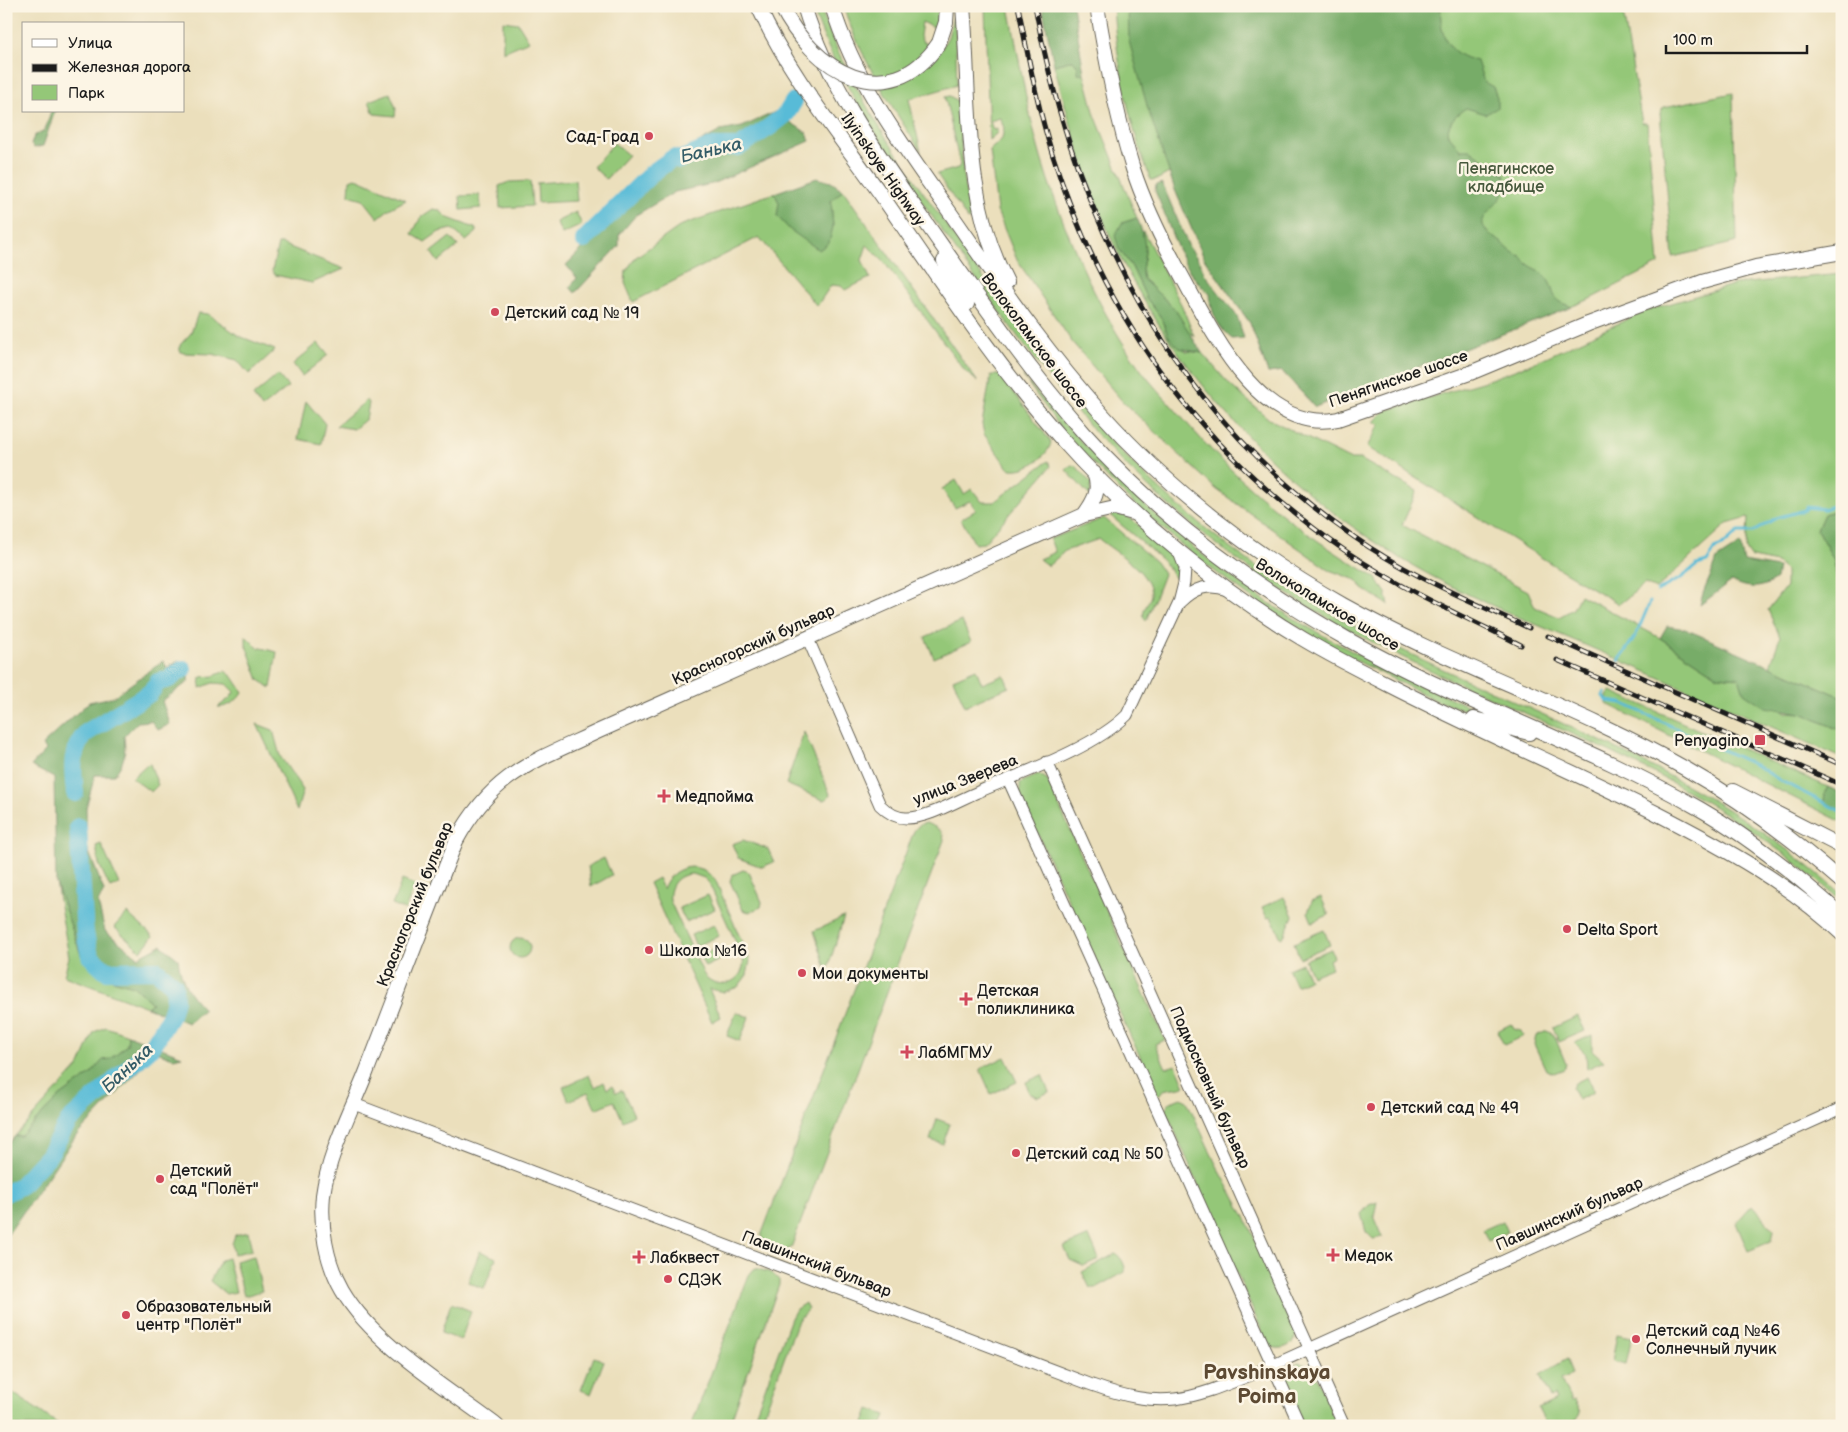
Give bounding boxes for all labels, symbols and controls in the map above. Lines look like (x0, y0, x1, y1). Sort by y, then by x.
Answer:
legend (22, 22, 185, 112)
scale bar (1666, 22, 1807, 54)
text: 100 m (1673, 31, 1713, 50)
text: Улица (68, 34, 113, 53)
text: Железная дорога (68, 58, 191, 77)
text: Парк (68, 84, 105, 103)
street label: Ilyinskoye Highway (837, 110, 929, 231)
place label: Сад-Град (566, 128, 639, 147)
marker: Сад-Град (643, 130, 655, 142)
water label: Банька (678, 133, 744, 168)
park label: Пенягинское кладбище (1458, 160, 1554, 197)
street label: Волоколамское шоссе (977, 270, 1091, 412)
place label: Детский сад № 19 (505, 304, 639, 323)
marker: Детский сад № 19 (489, 306, 501, 318)
street label: Пенягинское шоссе (1326, 347, 1471, 412)
street label: Волоколамское шоссе (1252, 555, 1403, 656)
street label: Красногорский бульвар (669, 601, 838, 690)
place label: Penyagino (1674, 732, 1749, 751)
marker: Penyagino (1753, 733, 1767, 747)
street label: улица Зверева (911, 751, 1021, 810)
place label: Медпойма (675, 788, 754, 807)
marker: Медпойма (657, 789, 671, 803)
street label: Красногорский бульвар (374, 819, 457, 990)
place label: Delta Sport (1577, 921, 1658, 940)
marker: Delta Sport (1561, 923, 1573, 935)
place label: Школа №16 (659, 942, 747, 961)
marker: Школа №16 (643, 944, 655, 956)
place label: Мои документы (812, 965, 928, 984)
marker: Мои документы (796, 967, 808, 979)
place label: Детская поликлиника (977, 982, 1075, 1019)
marker: Детская поликлиника (959, 992, 973, 1006)
street label: Подмосковный бульвар (1165, 1004, 1254, 1172)
water label: Банька (97, 1039, 157, 1097)
place label: ЛабМГМУ (917, 1044, 992, 1063)
marker: ЛабМГМУ (900, 1045, 914, 1059)
place label: Детский сад № 49 (1381, 1099, 1519, 1118)
marker: Детский сад № 49 (1365, 1101, 1377, 1113)
place label: Детский сад № 50 (1026, 1145, 1164, 1164)
marker: Детский сад № 50 (1010, 1147, 1022, 1159)
place label: Детский сад "Полёт" (170, 1162, 259, 1199)
marker: Детский сад "Полёт" (154, 1173, 166, 1185)
street label: Павшинский бульвар (1493, 1173, 1646, 1255)
street label: Павшинский бульвар (739, 1227, 894, 1302)
place label: Медок (1344, 1247, 1393, 1266)
marker: Медок (1326, 1248, 1340, 1262)
place label: Лабквест (649, 1249, 720, 1268)
marker: Лабквест (632, 1250, 646, 1264)
place label: СДЭК (678, 1271, 722, 1290)
marker: СДЭК (662, 1273, 674, 1285)
place label: Образовательный центр "Полёт" (136, 1298, 272, 1335)
marker: Образовательный центр "Полёт" (120, 1309, 132, 1321)
place label: Детский сад №46 Солнечный лучик (1646, 1322, 1780, 1359)
marker: Детский сад №46 Солнечный лучик (1630, 1333, 1642, 1345)
district label: Pavshinskaya Poima (1203, 1360, 1331, 1409)

